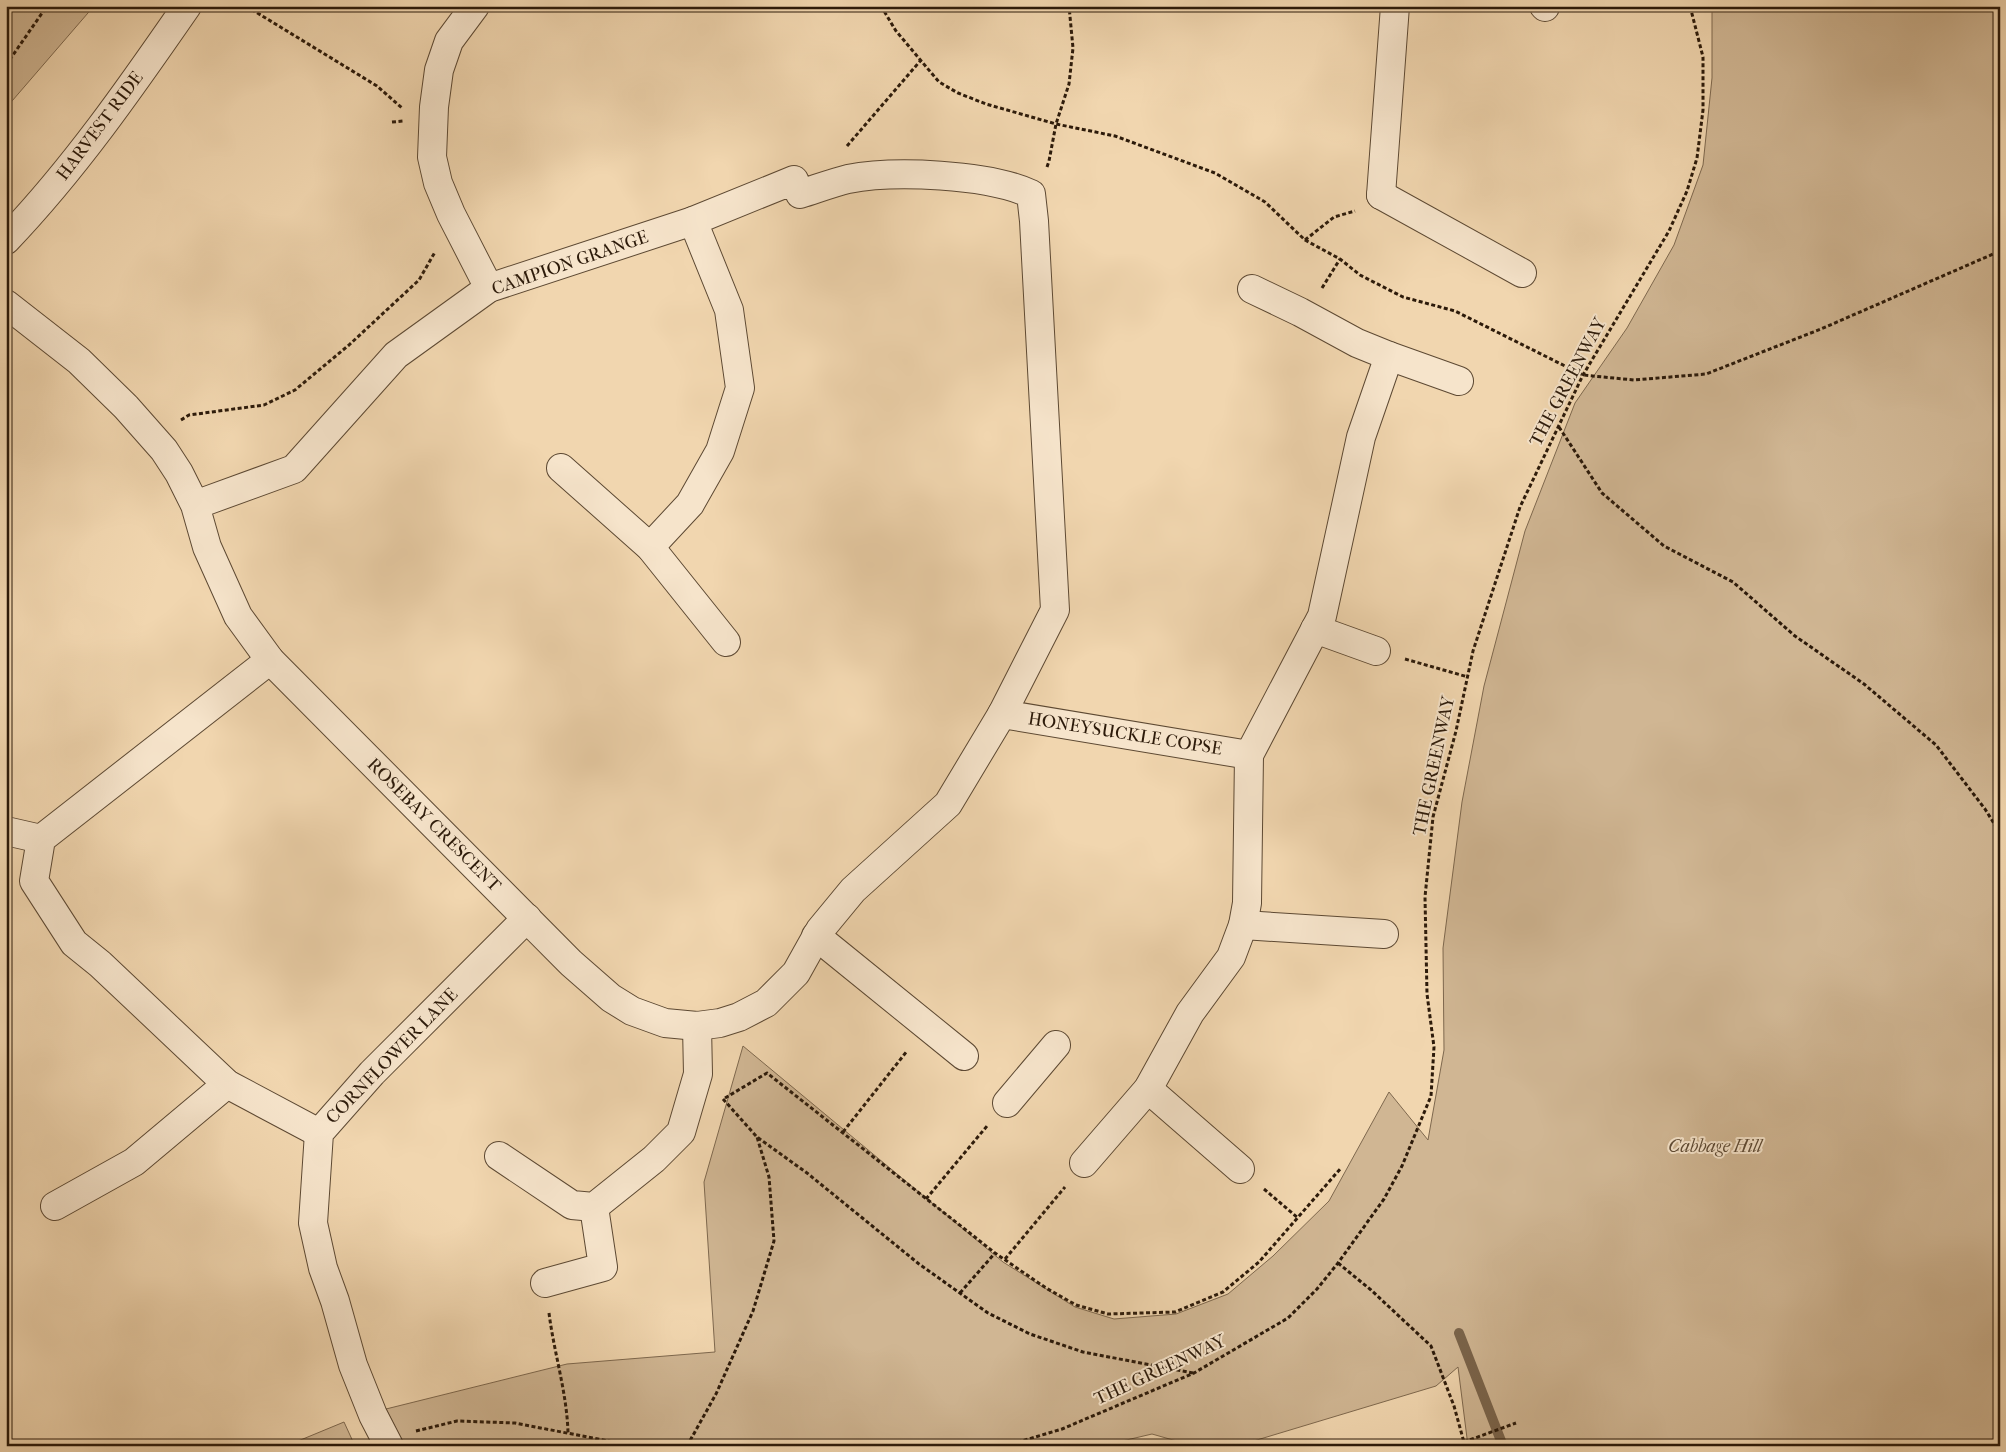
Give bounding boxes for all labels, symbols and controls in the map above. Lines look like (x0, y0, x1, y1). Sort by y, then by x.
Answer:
street label: HARVEST RIDE (52, 68, 148, 184)
street label: CAMPION GRANGE (489, 226, 651, 300)
street label: THE GREENWAY (1525, 313, 1611, 450)
street label: THE GREENWAY (1409, 693, 1459, 838)
street label: HONEYSUCKLE COPSE (1026, 708, 1224, 760)
street label: ROSEBAY CRESCENT (363, 754, 506, 897)
street label: CORNFLOWER LANE (322, 984, 462, 1128)
park label: Cabbage Hill (1668, 1136, 1764, 1157)
street label: THE GREENWAY (1091, 1330, 1230, 1410)

